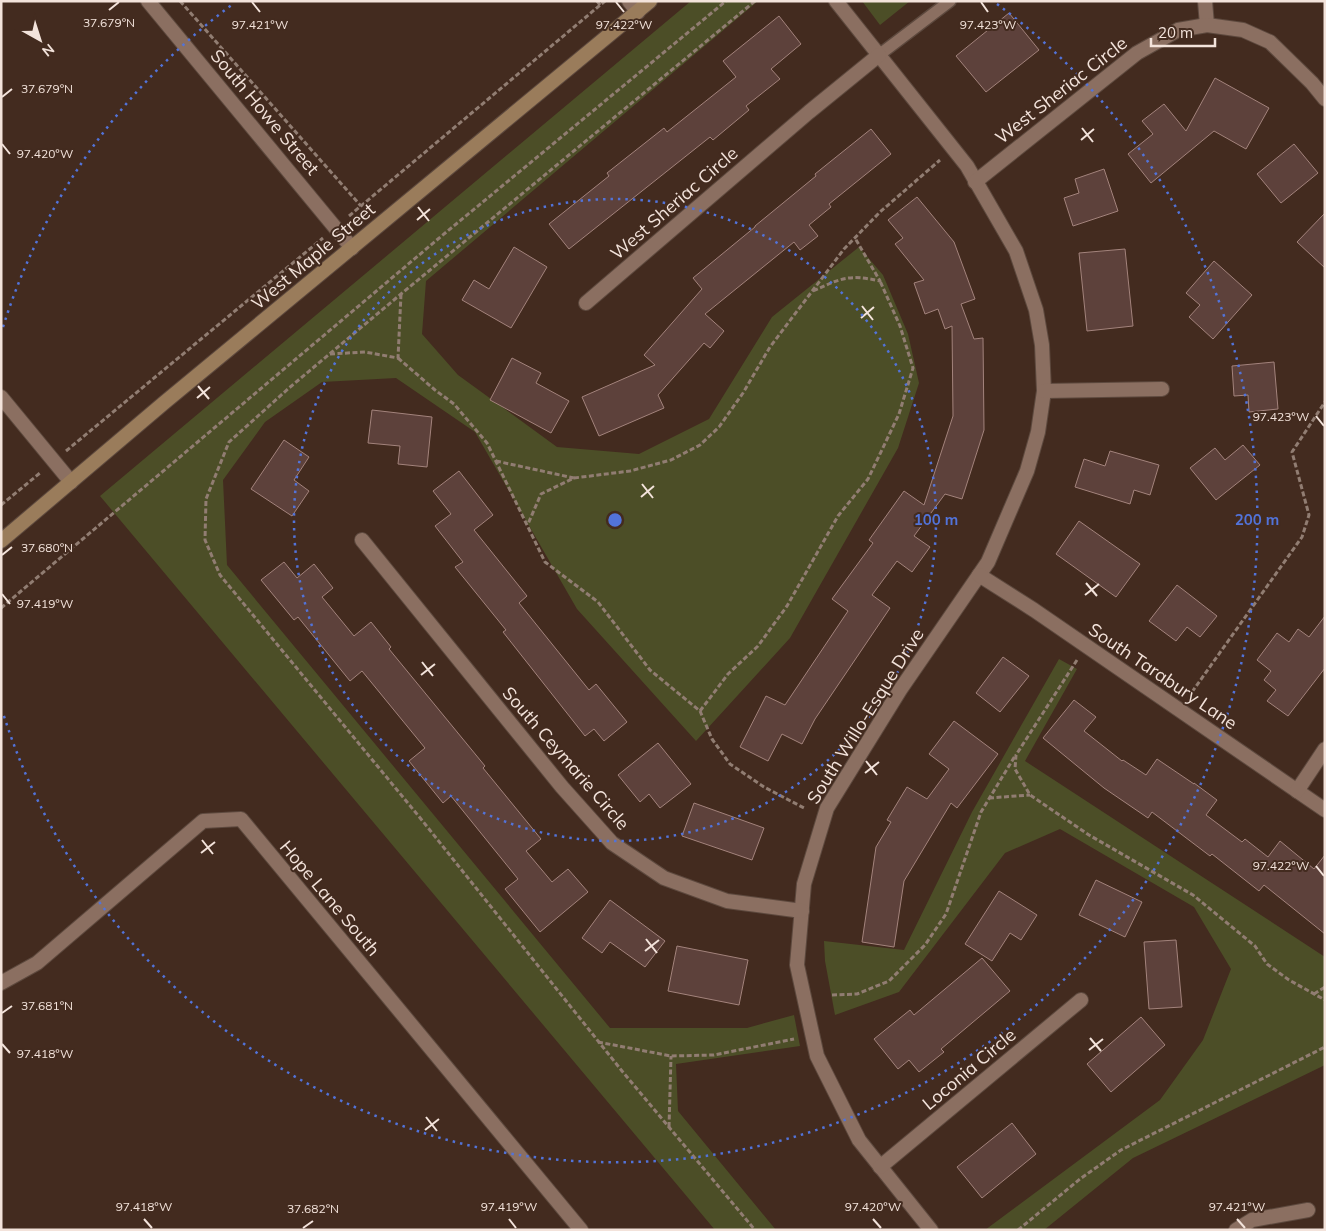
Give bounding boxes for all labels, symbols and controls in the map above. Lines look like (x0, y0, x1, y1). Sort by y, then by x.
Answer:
north arrow (15, 15, 65, 65)
text: 37.679°N (83, 15, 135, 30)
scale bar (1151, 15, 1215, 47)
text: 97.421°W (232, 17, 288, 32)
text: 97.422°W (596, 17, 652, 32)
text: 97.423°W (960, 17, 1016, 32)
text: 20 m (1158, 23, 1193, 42)
street label: West Sheriac Circle (990, 31, 1132, 149)
text: N (38, 40, 58, 60)
street label: South Howe Street (206, 44, 324, 180)
text: 37.679°N (21, 81, 73, 96)
street label: West Sheriac Circle (606, 141, 742, 265)
text: 97.420°W (17, 146, 73, 161)
street label: West Maple Street (247, 198, 379, 314)
text: 97.423°W (1253, 409, 1309, 424)
text: 100 m (914, 510, 958, 529)
text: 200 m (1235, 510, 1279, 529)
centre of rings (606, 511, 624, 529)
text: 37.680°N (21, 540, 73, 555)
text: 97.419°W (17, 596, 73, 611)
street label: South Tarabury Lane (1084, 618, 1242, 734)
street label: South Willo-Esque Drive (801, 624, 929, 808)
street label: South Ceymarie Circle (498, 682, 634, 834)
street label: Hope Lane South (275, 836, 385, 960)
text: 97.422°W (1253, 858, 1309, 873)
text: 37.681°N (21, 998, 73, 1013)
street label: Loconia Circle (917, 1023, 1021, 1115)
text: 97.418°W (17, 1046, 73, 1061)
text: 97.418°W (116, 1199, 172, 1214)
text: 97.419°W (481, 1199, 537, 1214)
text: 97.420°W (845, 1199, 901, 1214)
text: 97.421°W (1209, 1199, 1265, 1214)
text: 37.682°N (287, 1201, 339, 1216)

